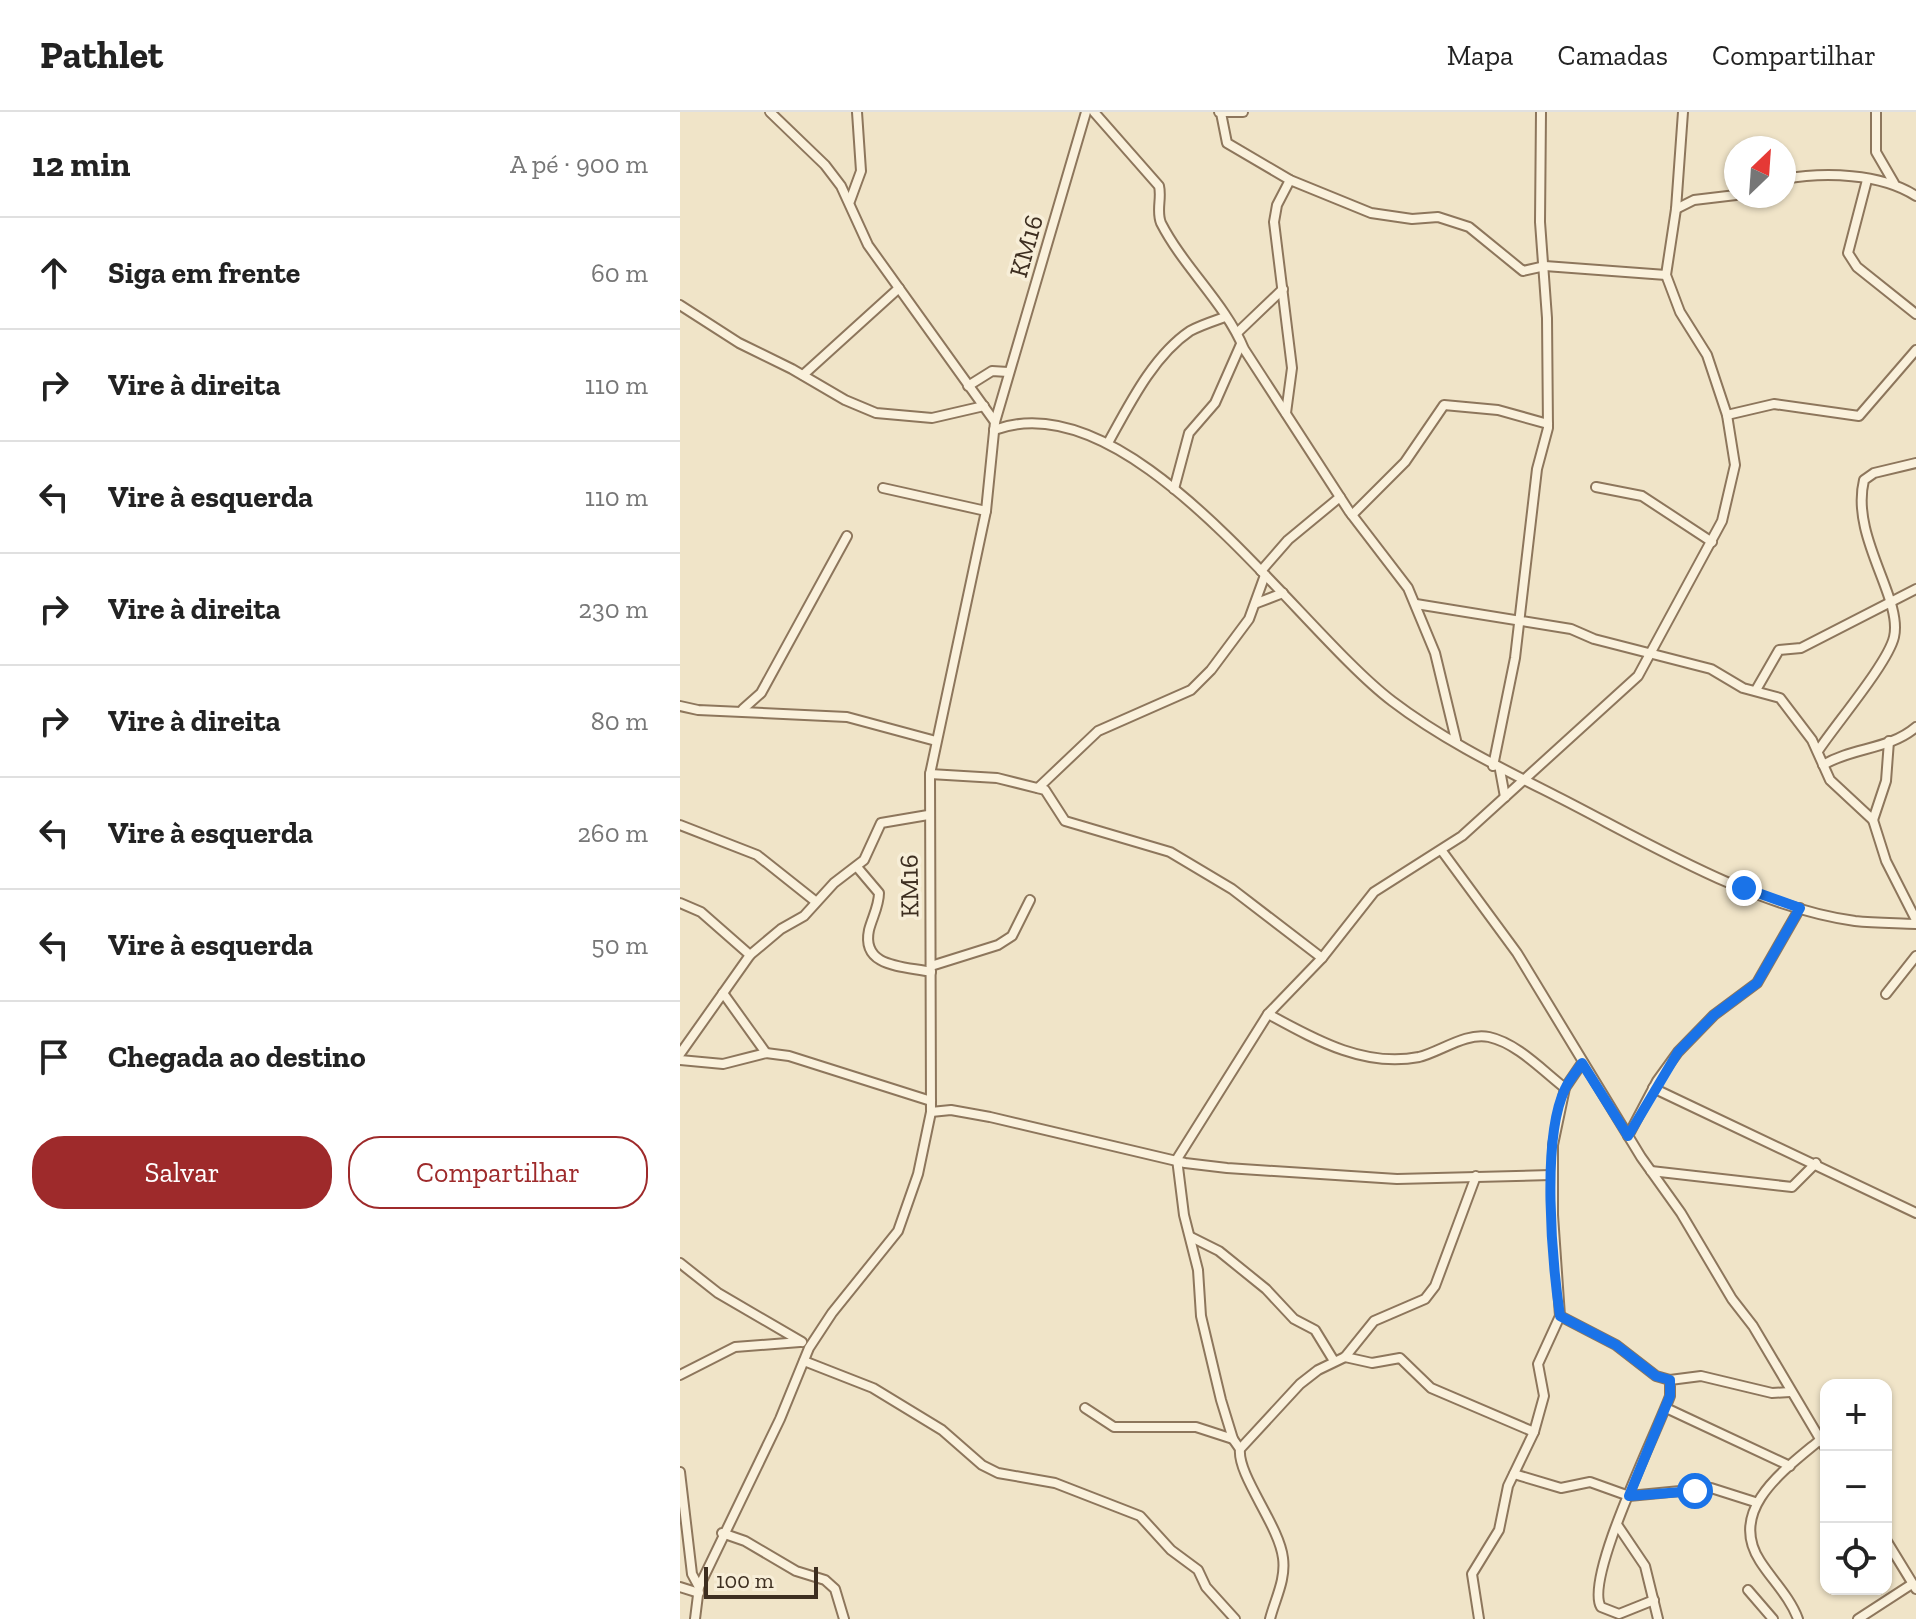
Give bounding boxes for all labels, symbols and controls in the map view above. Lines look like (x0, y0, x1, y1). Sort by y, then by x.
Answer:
text: Pathlet (40, 32, 163, 78)
text: Mapa (1447, 39, 1514, 72)
text: Camadas (1558, 39, 1668, 72)
text: Compartilhar (1712, 39, 1876, 72)
north arrow (1724, 136, 1796, 208)
text: 12 min (32, 144, 130, 185)
text: A pé · 900 m (510, 148, 648, 180)
street label: KM16 (1002, 211, 1050, 281)
icon: ahead (32, 251, 76, 295)
text: Siga em frente (108, 255, 300, 291)
text: 60 m (591, 257, 648, 289)
icon: right (32, 363, 76, 407)
text: Vire à direita (108, 367, 281, 403)
text: 110 m (585, 369, 648, 401)
icon: left (32, 475, 76, 519)
text: Vire à esquerda (108, 479, 313, 515)
text: 110 m (585, 481, 648, 513)
icon: right (32, 587, 76, 631)
text: Vire à direita (108, 591, 281, 627)
text: 230 m (579, 593, 648, 625)
icon: right (32, 699, 76, 743)
text: Vire à direita (108, 703, 281, 739)
text: 80 m (591, 705, 648, 737)
icon: left (32, 811, 76, 855)
text: Vire à esquerda (108, 815, 313, 851)
text: 260 m (577, 817, 648, 849)
street label: KM16 (892, 854, 926, 918)
route end (1726, 870, 1762, 906)
icon: left (32, 923, 76, 967)
text: Vire à esquerda (108, 927, 313, 963)
text: 50 m (591, 929, 648, 961)
icon: arrive (32, 1035, 76, 1079)
text: Chegada ao destino (108, 1039, 366, 1075)
button: Salvar (32, 1136, 332, 1209)
button: Compartilhar (348, 1136, 648, 1209)
map controls (1820, 1379, 1892, 1595)
button: + (1820, 1379, 1892, 1451)
button: − (1820, 1451, 1892, 1523)
route start (1677, 1473, 1713, 1509)
button: locate (1820, 1523, 1892, 1595)
scale bar (704, 1563, 818, 1599)
text: 100 m (716, 1567, 774, 1594)

